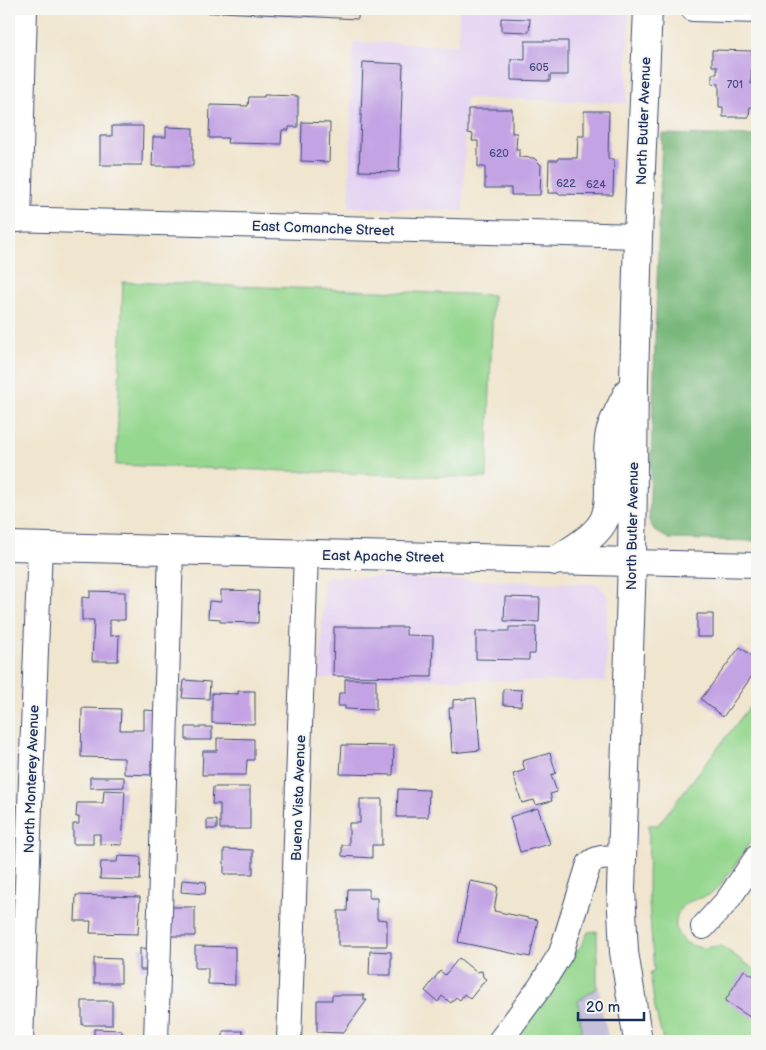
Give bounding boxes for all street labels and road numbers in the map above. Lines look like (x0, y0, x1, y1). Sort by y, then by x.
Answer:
street label: North Butler Avenue (633, 57, 654, 185)
street label: East Comanche Street (251, 218, 395, 240)
street label: North Butler Avenue (623, 462, 642, 590)
street label: East Apache Street (322, 547, 445, 566)
street label: North Monterey Avenue (20, 704, 43, 854)
street label: Buena Vista Avenue (288, 735, 309, 861)

